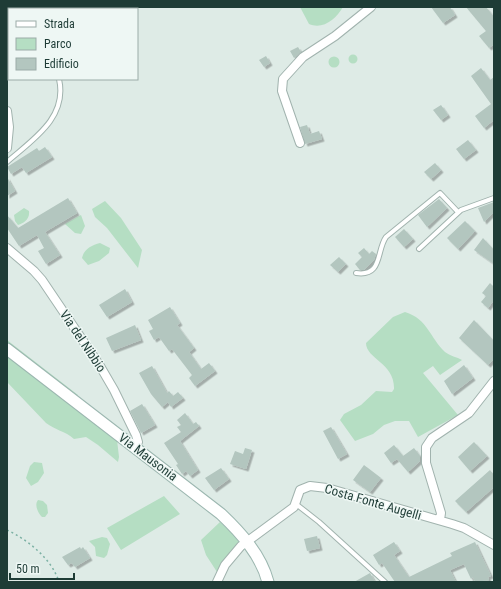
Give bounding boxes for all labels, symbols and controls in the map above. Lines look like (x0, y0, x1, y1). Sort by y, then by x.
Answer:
legend (8, 8, 138, 80)
text: Strada (44, 17, 75, 31)
text: Parco (44, 37, 71, 51)
text: Edificio (44, 57, 79, 71)
street label: Via del Nibbio (57, 307, 109, 375)
street label: Via Mausonia (116, 430, 180, 484)
street label: Costa Fonte Augelli (323, 481, 423, 523)
scale bar (10, 555, 74, 581)
text: 50 m (16, 562, 40, 576)

